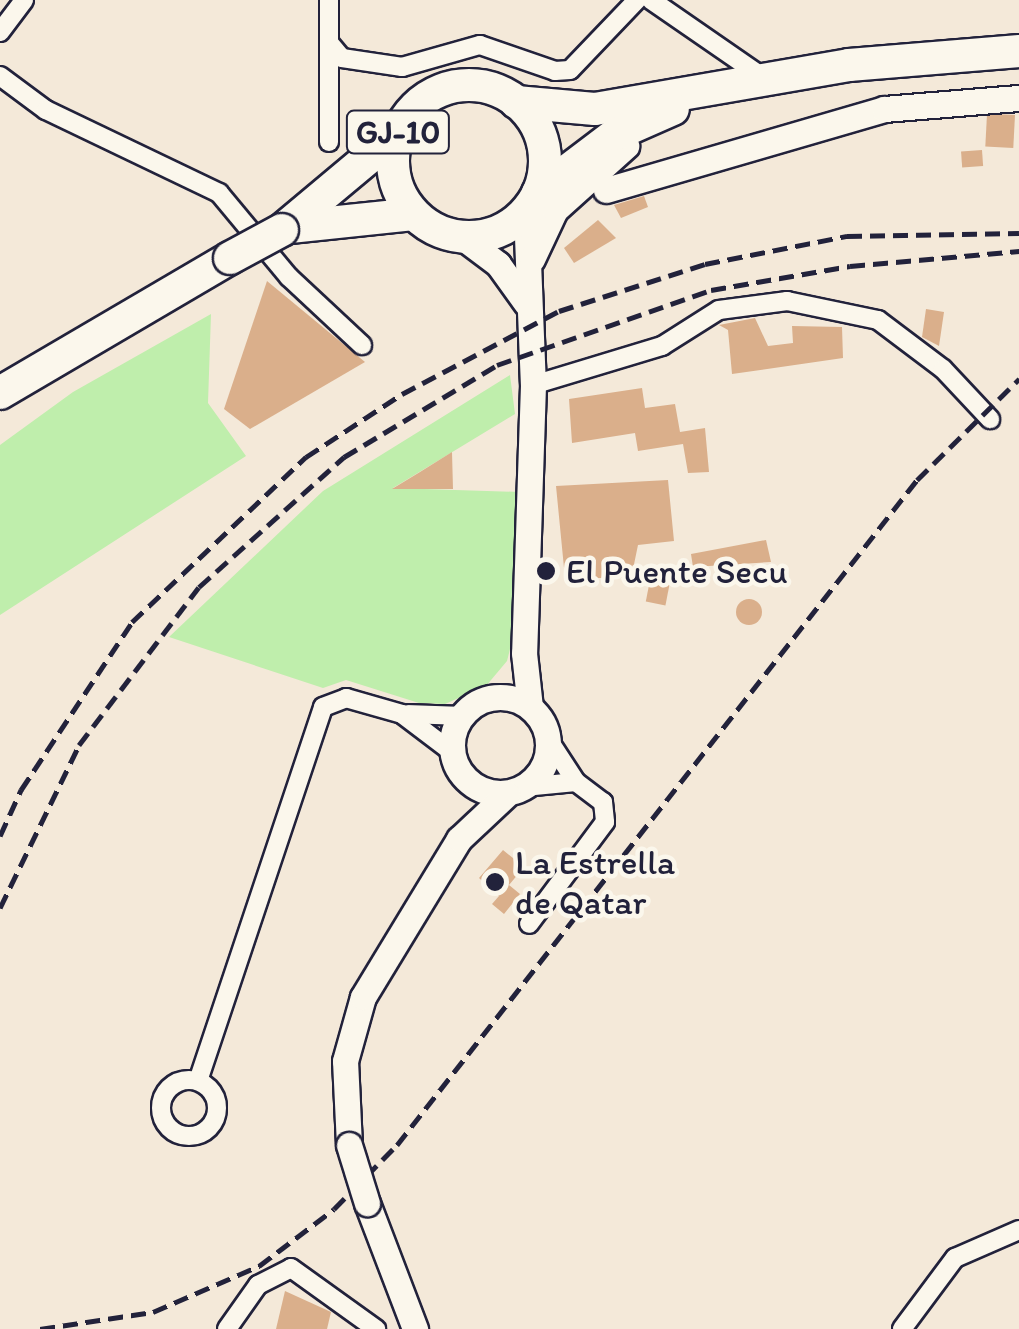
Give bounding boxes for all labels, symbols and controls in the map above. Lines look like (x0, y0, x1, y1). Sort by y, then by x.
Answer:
road number: GJ-10 (346, 105, 450, 159)
place label: El Puente Secu (566, 550, 789, 592)
marker: El Puente Secu (535, 560, 557, 582)
place label: La Estrella de Qatar (515, 841, 674, 923)
marker: La Estrella de Qatar (484, 871, 506, 893)

